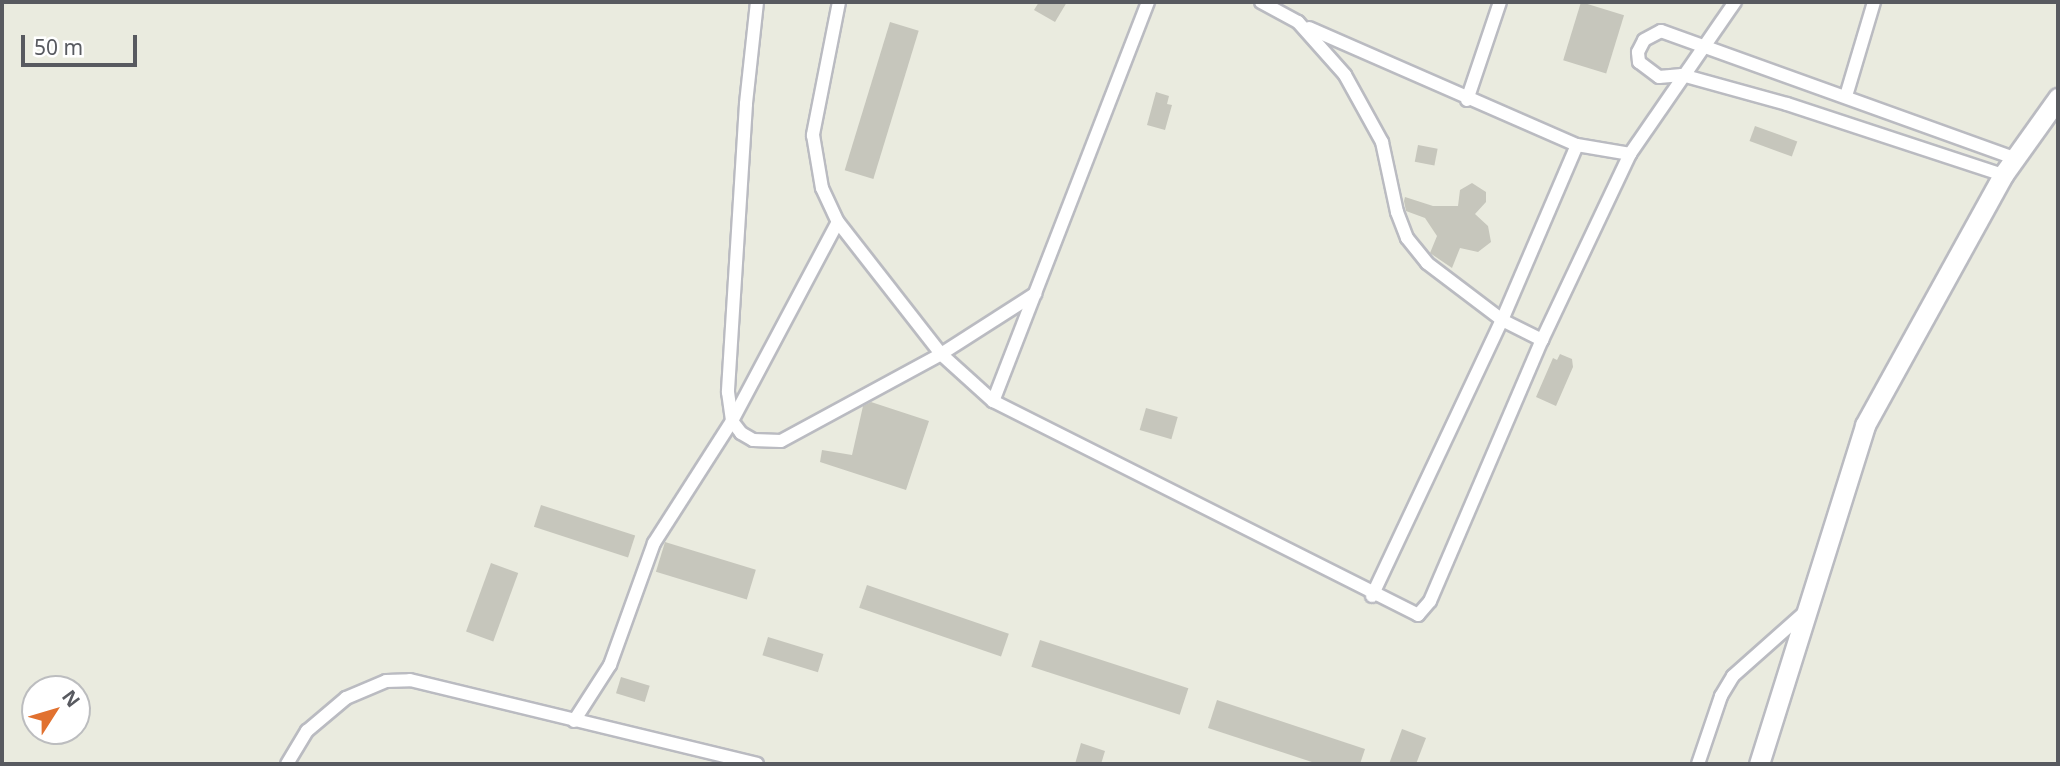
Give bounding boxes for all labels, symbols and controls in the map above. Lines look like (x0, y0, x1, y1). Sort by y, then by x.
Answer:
scale bar (24, 21, 140, 65)
text: 50 m (34, 33, 83, 61)
north arrow (21, 675, 91, 745)
text: N (56, 685, 86, 713)

